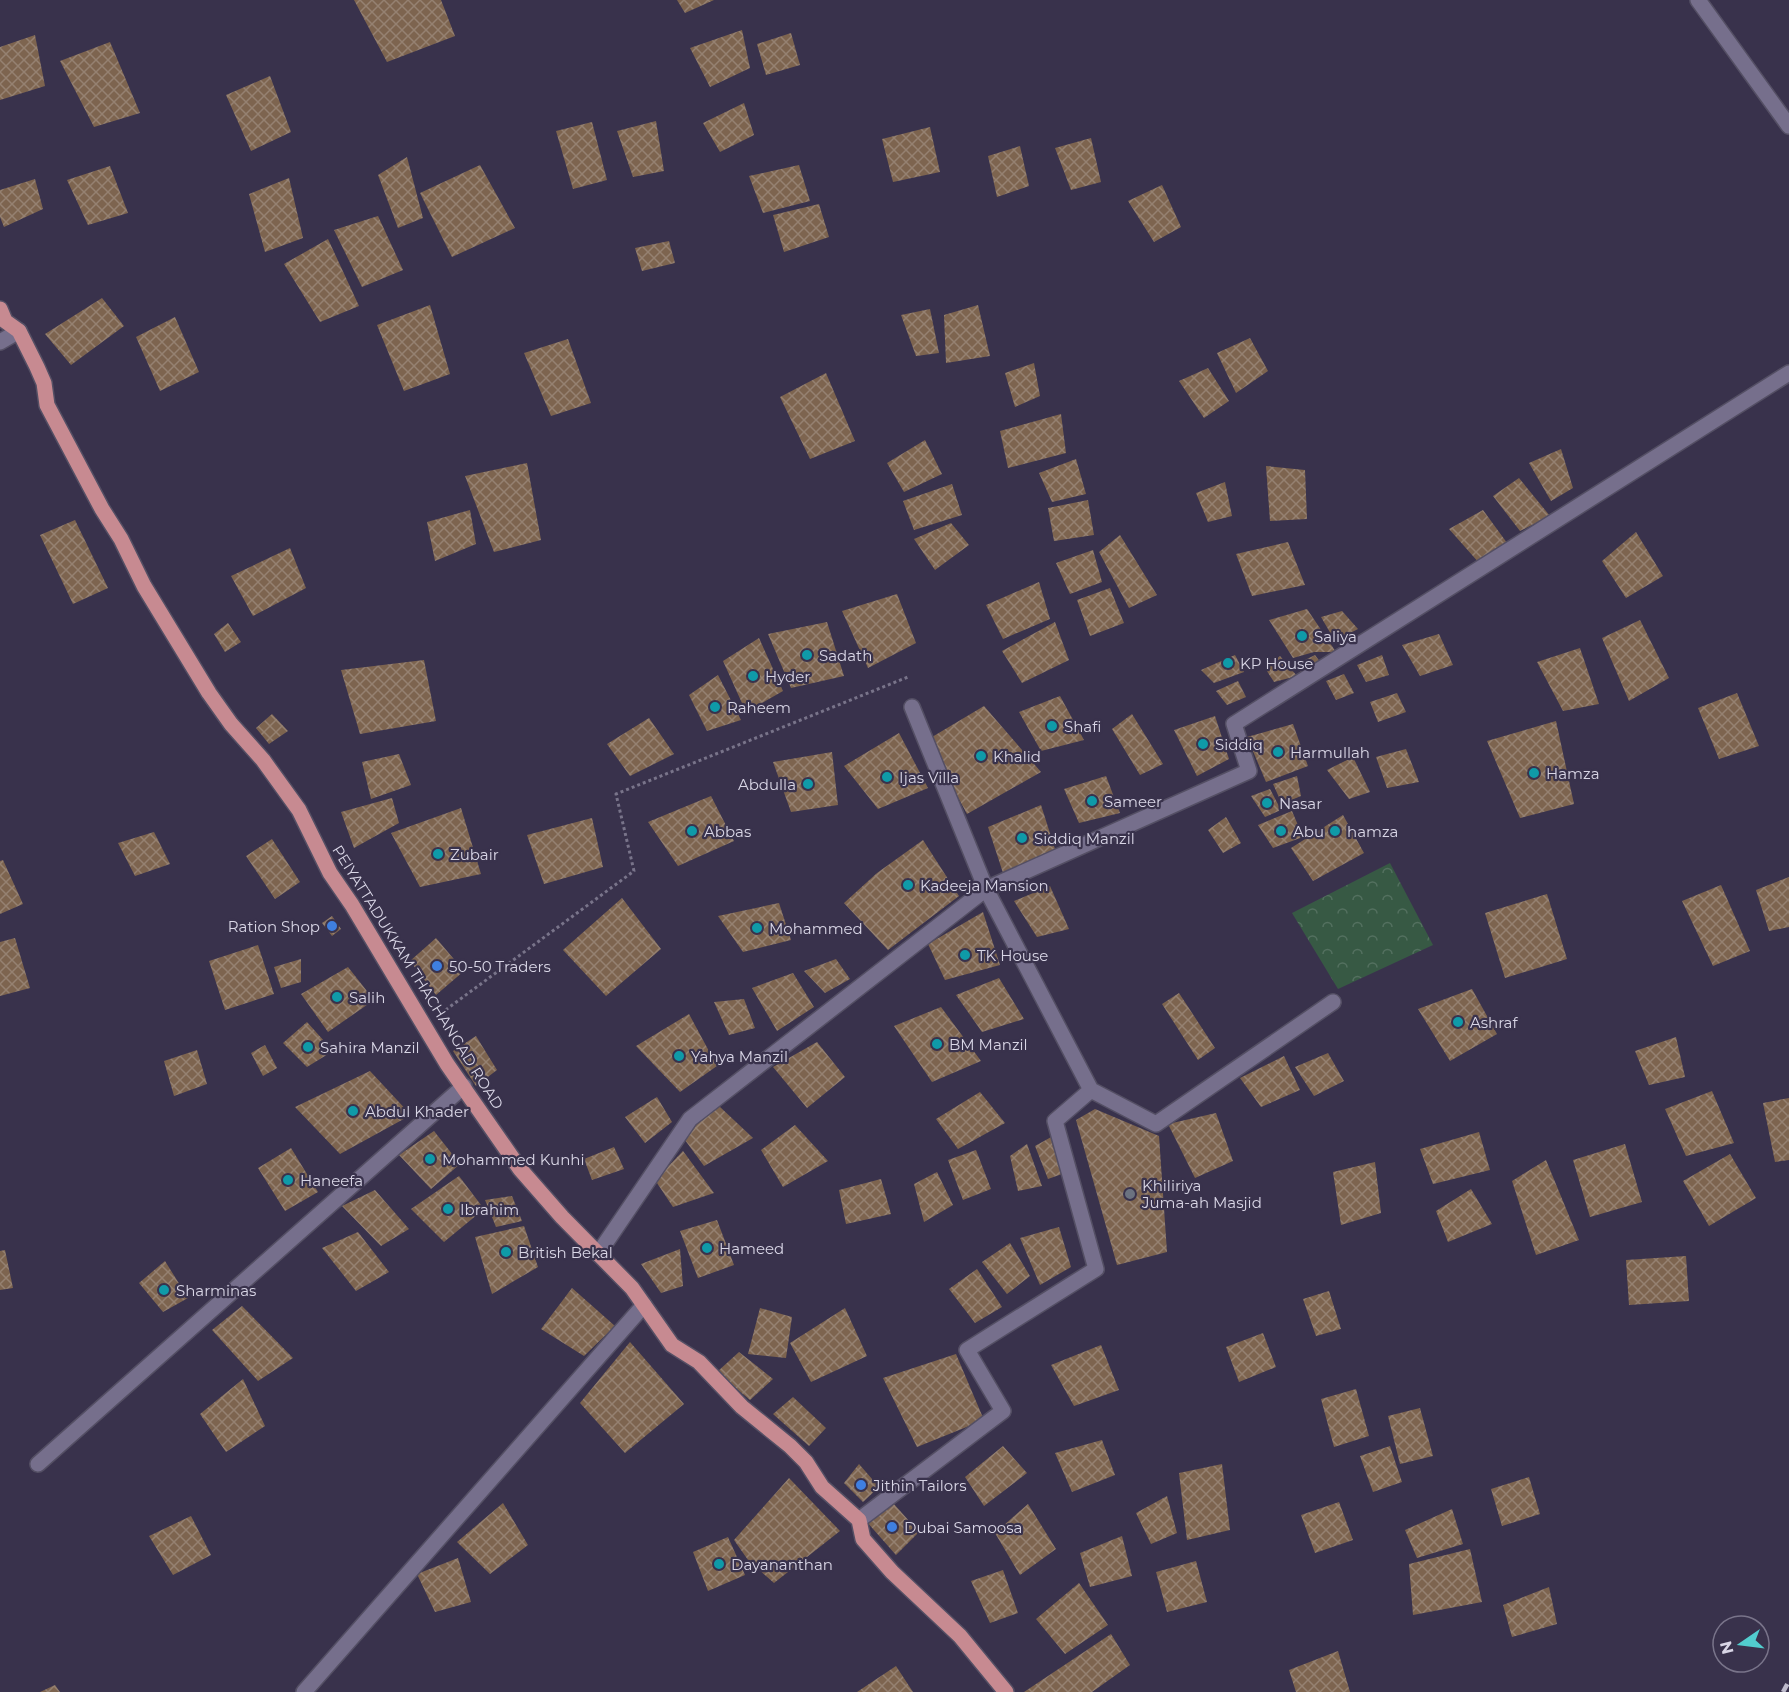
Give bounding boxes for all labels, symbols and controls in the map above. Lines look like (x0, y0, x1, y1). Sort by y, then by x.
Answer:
place label: Saliya (1314, 627, 1357, 646)
marker: Saliya (1295, 629, 1309, 643)
place label: Sadath (819, 646, 872, 665)
marker: Sadath (800, 648, 814, 662)
place label: KP House (1240, 654, 1313, 673)
marker: KP House (1221, 656, 1235, 670)
place label: Hyder (765, 667, 810, 686)
marker: Hyder (746, 669, 760, 683)
place label: Raheem (727, 698, 791, 717)
marker: Raheem (708, 700, 722, 714)
place label: Shafi (1064, 717, 1101, 736)
marker: Shafi (1045, 719, 1059, 733)
place label: Siddiq (1215, 735, 1263, 754)
marker: Siddiq (1196, 737, 1210, 751)
place label: Harmullah (1290, 743, 1370, 762)
marker: Harmullah (1271, 745, 1285, 759)
place label: Khalid (993, 747, 1041, 766)
marker: Khalid (974, 749, 988, 763)
place label: Hamza (1546, 764, 1599, 783)
marker: Hamza (1527, 766, 1541, 780)
place label: Ijas Villa (899, 768, 959, 787)
marker: Ijas Villa (880, 770, 894, 784)
place label: Abdulla (738, 775, 796, 794)
marker: Abdulla (801, 777, 815, 791)
place label: Sameer (1104, 792, 1162, 811)
marker: Sameer (1085, 794, 1099, 808)
place label: Nasar (1279, 794, 1322, 813)
marker: Nasar (1260, 796, 1274, 810)
place label: Abbas (704, 822, 751, 841)
place label: Abu (1293, 822, 1324, 841)
place label: hamza (1347, 822, 1398, 841)
marker: Abbas (685, 824, 699, 838)
marker: Abu (1274, 824, 1288, 838)
marker: hamza (1328, 824, 1342, 838)
place label: Siddiq Manzil (1034, 829, 1135, 848)
marker: Siddiq Manzil (1015, 831, 1029, 845)
street label: PEIYATTADUKKAM THACHANGAD ROAD (328, 841, 508, 1113)
place label: Zubair (450, 845, 499, 864)
marker: Zubair (431, 847, 445, 861)
place label: Kadeeja Mansion (920, 876, 1049, 895)
marker: Kadeeja Mansion (901, 878, 915, 892)
place label: Ration Shop (228, 917, 320, 936)
marker: Ration Shop (325, 919, 339, 933)
place label: Mohammed (769, 919, 863, 938)
marker: Mohammed (750, 921, 764, 935)
place label: TK House (977, 946, 1048, 965)
marker: TK House (958, 948, 972, 962)
place label: 50-50 Traders (449, 957, 551, 976)
marker: 50-50 Traders (430, 959, 444, 973)
place label: Salih (349, 988, 385, 1007)
marker: Salih (330, 990, 344, 1004)
place label: Ashraf (1470, 1013, 1518, 1032)
marker: Ashraf (1451, 1015, 1465, 1029)
place label: BM Manzil (949, 1035, 1028, 1054)
marker: BM Manzil (930, 1037, 944, 1051)
place label: Sahira Manzil (320, 1038, 420, 1057)
marker: Sahira Manzil (301, 1040, 315, 1054)
place label: Yahya Manzil (691, 1047, 788, 1066)
marker: Yahya Manzil (672, 1049, 686, 1063)
place label: Abdul Khader (365, 1102, 469, 1121)
marker: Abdul Khader (346, 1104, 360, 1118)
place label: Mohammed Kunhi (442, 1150, 585, 1169)
marker: Mohammed Kunhi (423, 1152, 437, 1166)
place label: Haneefa (300, 1171, 363, 1190)
marker: Haneefa (281, 1173, 295, 1187)
place label: Khiliriya Juma-ah Masjid (1141, 1176, 1262, 1212)
marker: Khiliriya Juma-ah Masjid (1123, 1187, 1137, 1201)
place label: Ibrahim (460, 1200, 519, 1219)
marker: Ibrahim (441, 1202, 455, 1216)
place label: Hameed (719, 1239, 784, 1258)
marker: Hameed (700, 1241, 714, 1255)
place label: British Bekal (518, 1243, 613, 1262)
marker: British Bekal (499, 1245, 513, 1259)
place label: Sharminas (176, 1281, 256, 1300)
marker: Sharminas (157, 1283, 171, 1297)
place label: Jithin Tailors (872, 1476, 967, 1495)
marker: Jithin Tailors (854, 1478, 868, 1492)
place label: Dubai Samoosa (904, 1518, 1022, 1537)
marker: Dubai Samoosa (885, 1520, 899, 1534)
place label: Dayananthan (731, 1555, 833, 1574)
marker: Dayananthan (712, 1557, 726, 1571)
north arrow (1711, 1614, 1771, 1674)
text: N (1716, 1639, 1738, 1656)

